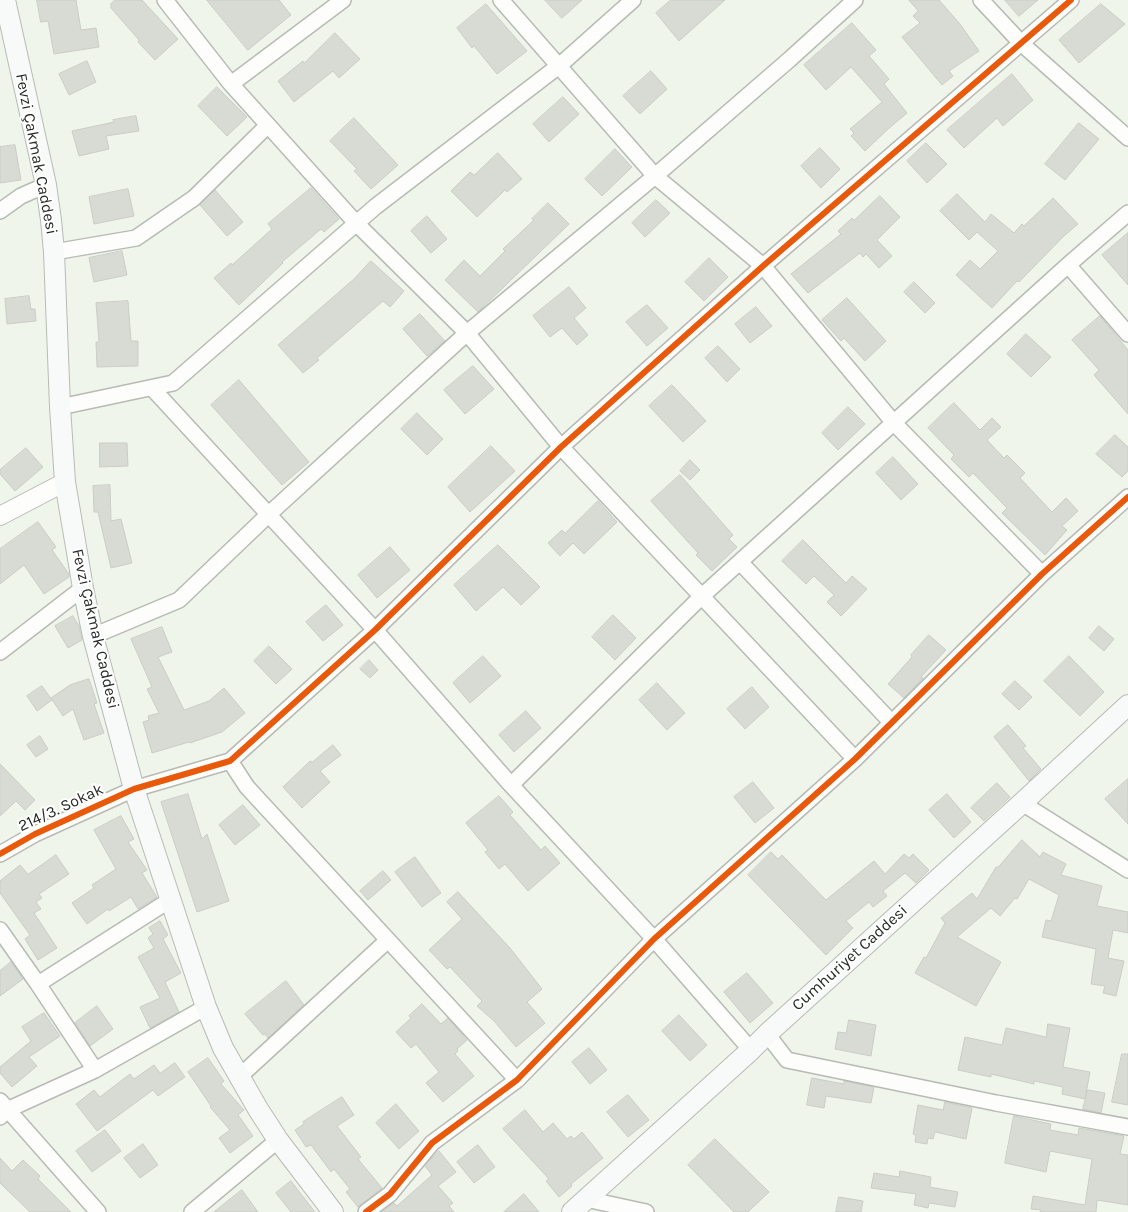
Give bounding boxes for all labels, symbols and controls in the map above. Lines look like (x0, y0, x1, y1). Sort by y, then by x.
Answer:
street label: Fevzi Çakmak Caddesi (11, 72, 61, 236)
street label: Fevzi Çakmak Caddesi (67, 547, 123, 711)
street label: 214/3. Sokak (15, 780, 107, 836)
street label: Cumhuriyet Caddesi (788, 901, 912, 1015)

